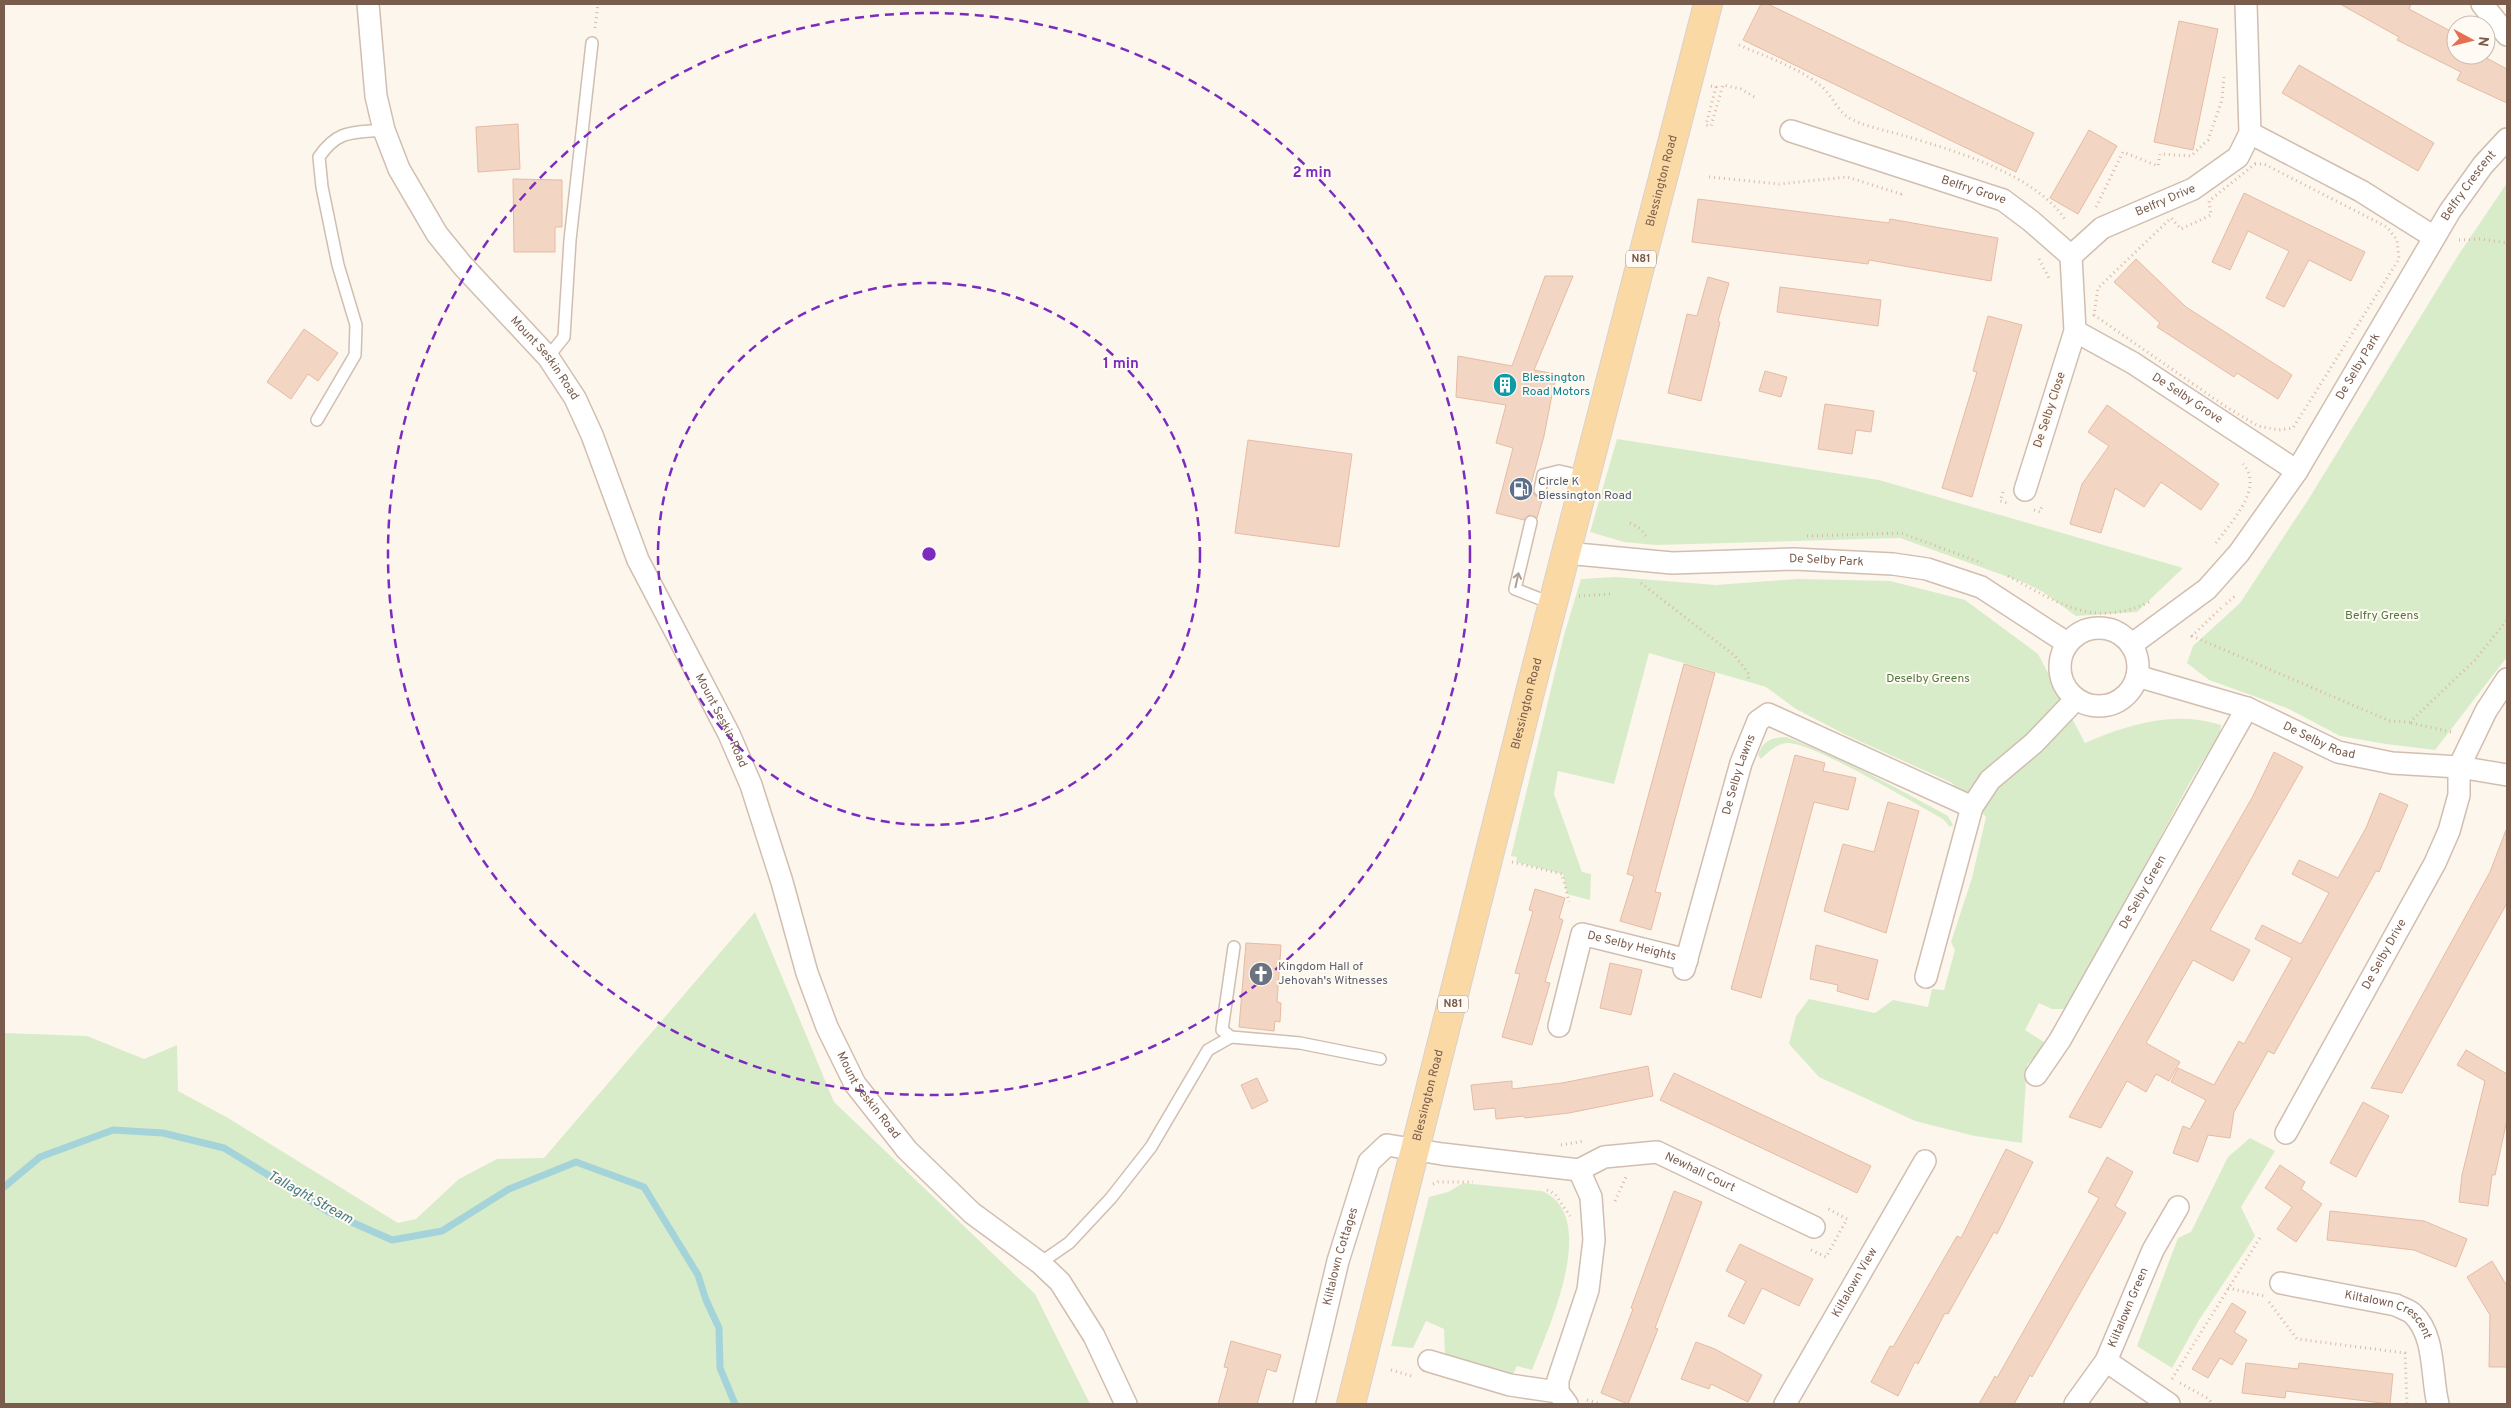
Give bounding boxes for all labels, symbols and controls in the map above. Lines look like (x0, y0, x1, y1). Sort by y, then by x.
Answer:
north arrow (2446, 15, 2496, 65)
text: N (2473, 35, 2491, 47)
street label: Blessington Road (1643, 134, 1682, 228)
street label: Belfry Crescent (2438, 148, 2500, 224)
text: 2 min (1292, 164, 1332, 183)
street label: Belfry Grove (1939, 172, 2008, 208)
street label: Belfry Drive (2133, 181, 2198, 221)
road number: N81 (1626, 250, 1656, 268)
street label: Mount Seskin Road (506, 313, 582, 403)
street label: De Selby Park (2333, 331, 2384, 403)
text: 1 min (1103, 355, 1139, 374)
street label: De Selby Grove (2149, 369, 2226, 428)
place label: Blessington Road Motors (1522, 370, 1590, 400)
street label: De Selby Close (2030, 370, 2070, 450)
building icon: Blessington Road Motors (1492, 372, 1518, 398)
place label: Circle K Blessington Road (1538, 474, 1632, 504)
fuel station icon: Circle K Blessington Road (1508, 476, 1534, 502)
centre of rings (920, 545, 938, 563)
street label: De Selby Park (1789, 551, 1864, 571)
one-way arrow (1513, 573, 1523, 589)
park label: Belfry Greens (2345, 608, 2419, 624)
street label: Blessington Road (1508, 656, 1546, 751)
street label: Mount Seskin Road (691, 671, 751, 770)
park label: Deselby Greens (1886, 671, 1970, 687)
street label: De Selby Road (2280, 718, 2356, 763)
street label: De Selby Lawns (1719, 732, 1760, 817)
street label: De Selby Green (2116, 852, 2170, 932)
street label: De Selby Drive (2359, 916, 2410, 993)
street label: De Selby Heights (1585, 928, 1678, 965)
place label: Kingdom Hall of Jehovah's Witnesses (1278, 959, 1388, 989)
church icon: Kingdom Hall of Jehovah's Witnesses (1248, 961, 1274, 987)
road number: N81 (1438, 996, 1468, 1012)
street label: Blessington Road (1409, 1048, 1448, 1143)
street label: Mount Seskin Road (832, 1049, 903, 1143)
street label: Newhall Court (1662, 1149, 1738, 1196)
water label: Tallaght Stream (264, 1168, 356, 1229)
street label: Kiltalown Cottages (1320, 1206, 1362, 1307)
street label: Kiltalown View (1828, 1244, 1882, 1321)
street label: Kiltalown Green (2105, 1265, 2153, 1350)
street label: Kiltalown Crescent (2343, 1287, 2435, 1341)

